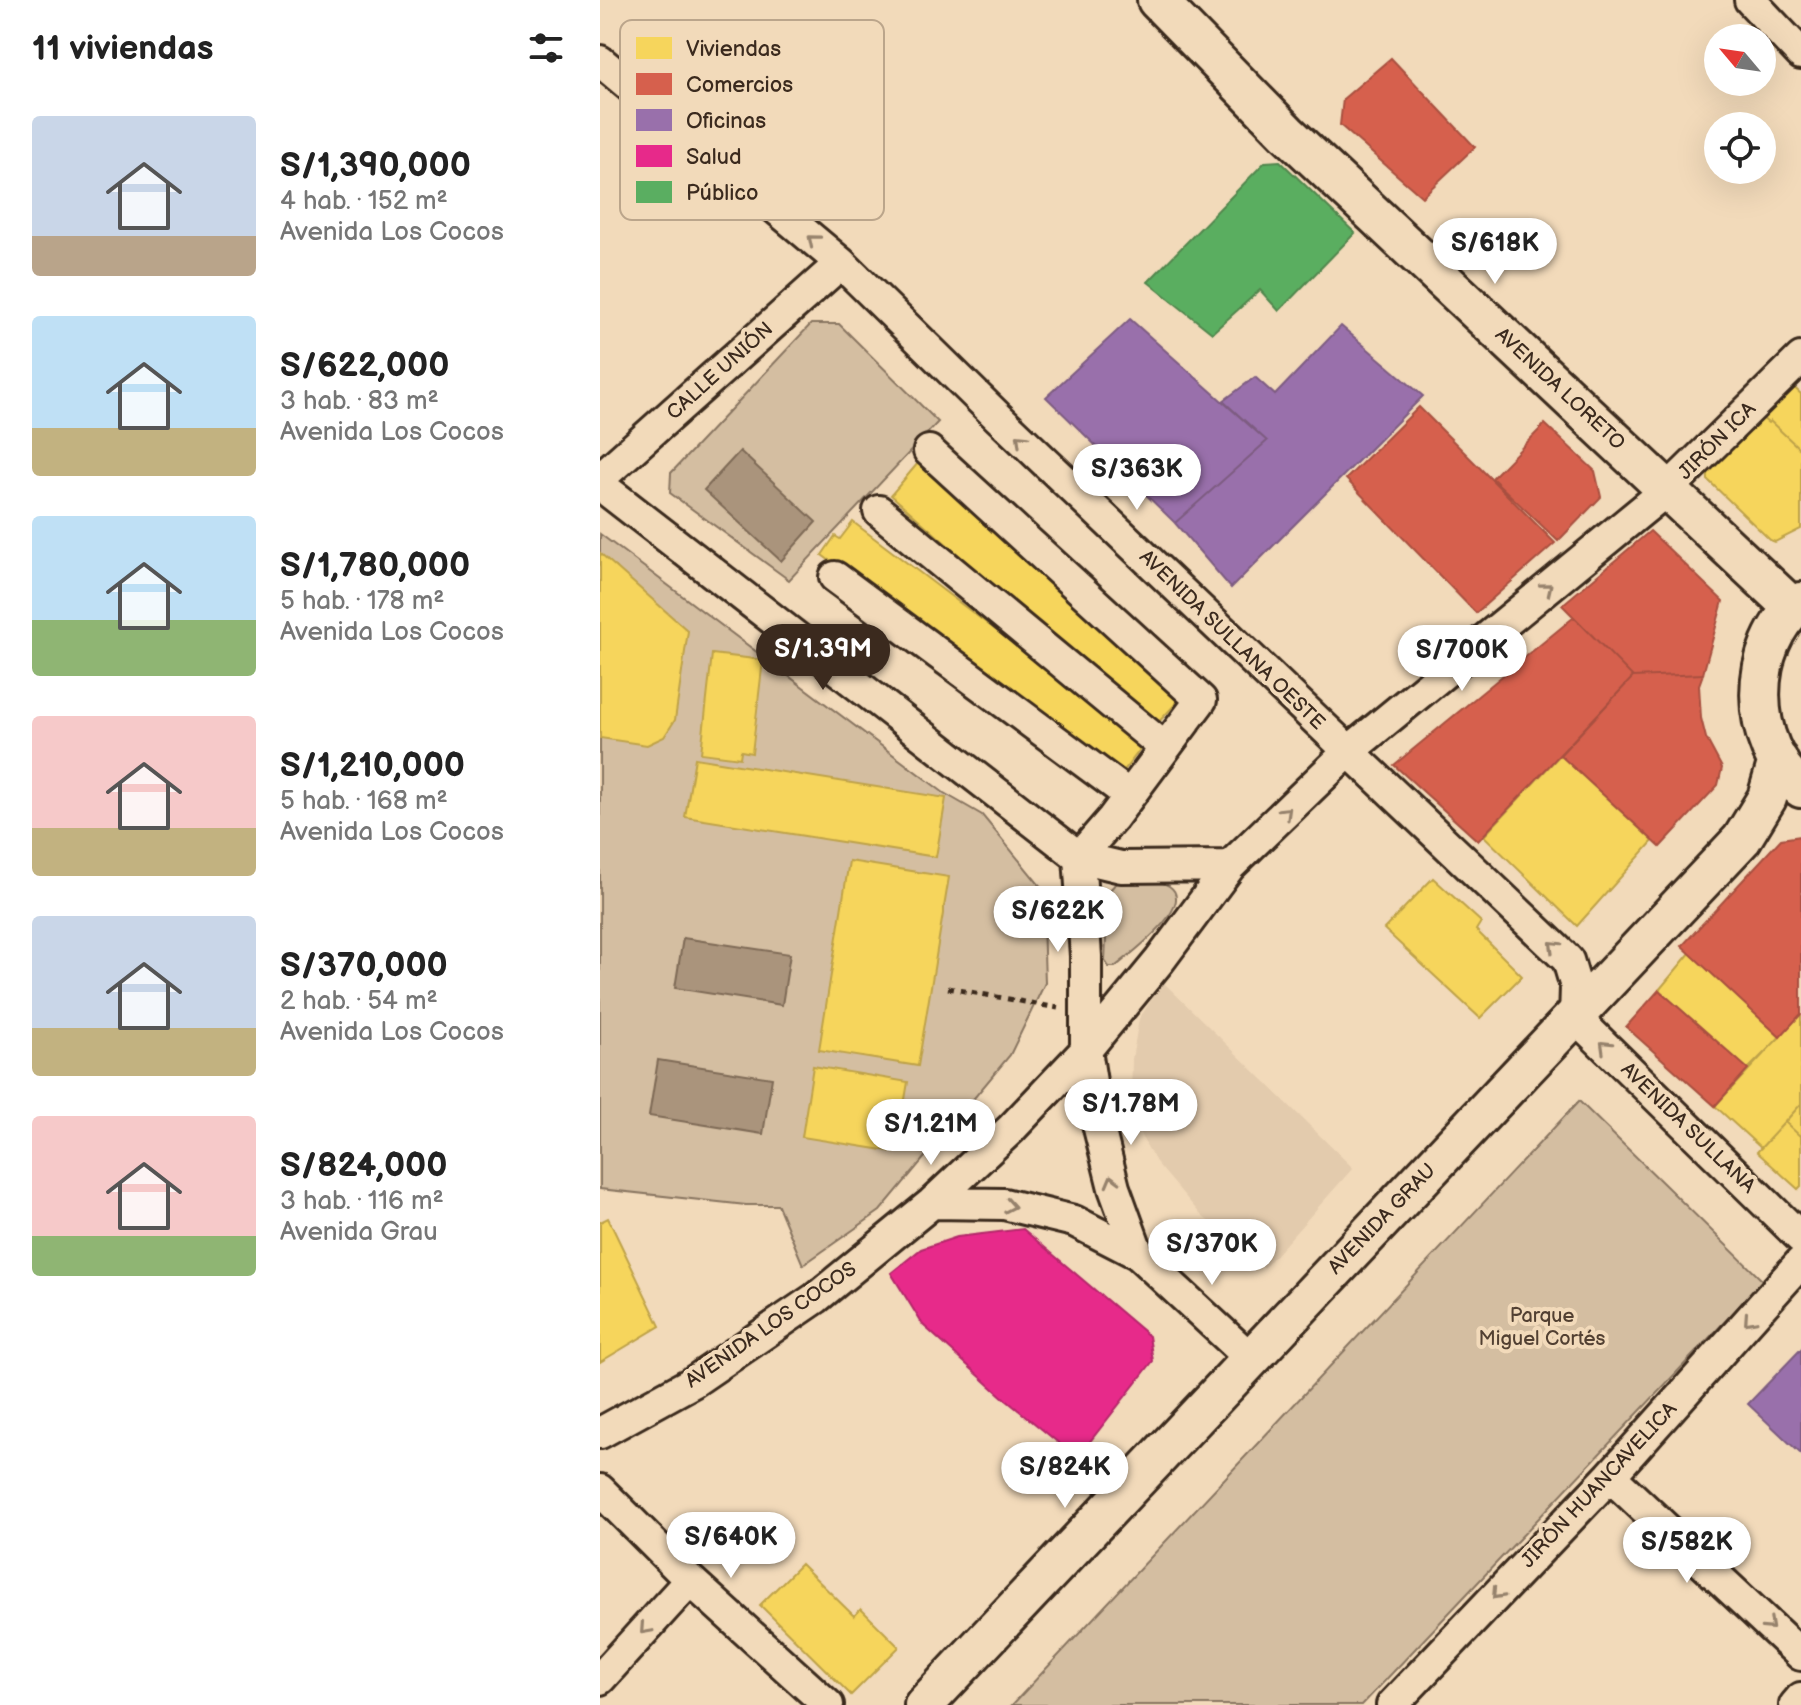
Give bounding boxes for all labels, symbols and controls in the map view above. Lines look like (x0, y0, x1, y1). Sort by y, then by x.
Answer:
legend (620, 20, 884, 220)
north arrow (1704, 24, 1776, 96)
map controls (1704, 24, 1776, 184)
icon: filters (524, 26, 568, 70)
text: 11 viviendas (32, 28, 213, 69)
text: Viviendas (686, 36, 781, 63)
text: Comercios (686, 72, 793, 99)
text: Oficinas (686, 108, 766, 135)
button: locate (1704, 112, 1776, 184)
text: Salud (686, 144, 742, 171)
text: S/1,390,000 (280, 145, 471, 186)
icon: home (96, 148, 192, 244)
text: Público (686, 180, 759, 207)
text: 4 hab. · 152 m² (280, 186, 448, 217)
text: Avenida Los Cocos (280, 217, 504, 248)
pin: S/618K (1430, 218, 1560, 286)
text: S/618K (1451, 228, 1539, 259)
one-way arrow (808, 235, 822, 250)
street label: CALLE UNIÓN (661, 316, 778, 425)
street label: AVENIDA LORETO (1490, 323, 1630, 455)
text: S/622,000 (280, 345, 449, 386)
icon: home (96, 348, 192, 444)
text: 3 hab. · 83 m² (280, 386, 439, 417)
street label: JIRÓN ICA (1673, 396, 1761, 485)
text: Avenida Los Cocos (280, 417, 504, 448)
one-way arrow (1015, 434, 1030, 448)
pin: S/363K (1072, 444, 1202, 512)
text: S/363K (1091, 454, 1183, 485)
text: S/1,780,000 (280, 545, 470, 586)
street label: AVENIDA SULLANA OESTE (1134, 545, 1330, 735)
icon: home (96, 548, 192, 644)
one-way arrow (1538, 584, 1553, 598)
text: 5 hab. · 178 m² (280, 586, 445, 617)
text: Avenida Los Cocos (280, 617, 504, 648)
pin: S/1.39M (749, 624, 897, 692)
pin: S/700K (1397, 625, 1527, 693)
text: S/1.39M (774, 634, 872, 665)
text: S/700K (1416, 635, 1508, 666)
text: S/1,210,000 (280, 745, 465, 786)
icon: home (96, 748, 192, 844)
text: 5 hab. · 168 m² (280, 786, 448, 817)
one-way arrow (1277, 806, 1291, 821)
text: Avenida Los Cocos (280, 817, 504, 848)
pin: S/622K (993, 886, 1123, 954)
text: S/622K (1012, 896, 1104, 927)
one-way arrow (1548, 942, 1563, 956)
text: S/370,000 (280, 945, 448, 986)
icon: home (96, 948, 192, 1044)
text: 2 hab. · 54 m² (280, 986, 438, 1017)
text: Avenida Los Cocos (280, 1017, 504, 1048)
one-way arrow (1600, 1041, 1614, 1056)
street label: AVENIDA SULLANA (1616, 1058, 1761, 1199)
pin: S/1.78M (1057, 1079, 1205, 1147)
text: S/1.78M (1082, 1089, 1180, 1120)
pin: S/1.21M (857, 1099, 1005, 1167)
text: S/1.21M (884, 1109, 978, 1140)
text: S/824,000 (280, 1145, 447, 1186)
icon: home (96, 1148, 192, 1244)
street label: AVENIDA GRAU (1323, 1159, 1441, 1279)
one-way arrow (1105, 1174, 1122, 1188)
text: 3 hab. · 116 m² (280, 1186, 444, 1217)
one-way arrow (1003, 1197, 1016, 1214)
text: Avenida Grau (280, 1217, 438, 1248)
pin: S/370K (1147, 1219, 1277, 1287)
text: S/370K (1166, 1229, 1258, 1260)
street label: AVENIDA LOS COCOS (681, 1257, 861, 1393)
park label: Parque Miguel Cortés (1479, 1304, 1606, 1351)
one-way arrow (1744, 1311, 1759, 1326)
street label: JIRÓN HUANCAVELICA (1515, 1396, 1683, 1573)
pin: S/824K (1000, 1442, 1130, 1510)
text: S/824K (1019, 1452, 1111, 1483)
pin: S/640K (666, 1512, 796, 1580)
pin: S/582K (1622, 1517, 1752, 1585)
text: S/640K (684, 1522, 778, 1553)
text: S/582K (1641, 1527, 1733, 1558)
one-way arrow (1492, 1585, 1507, 1599)
one-way arrow (1759, 1615, 1774, 1629)
one-way arrow (641, 1620, 655, 1635)

